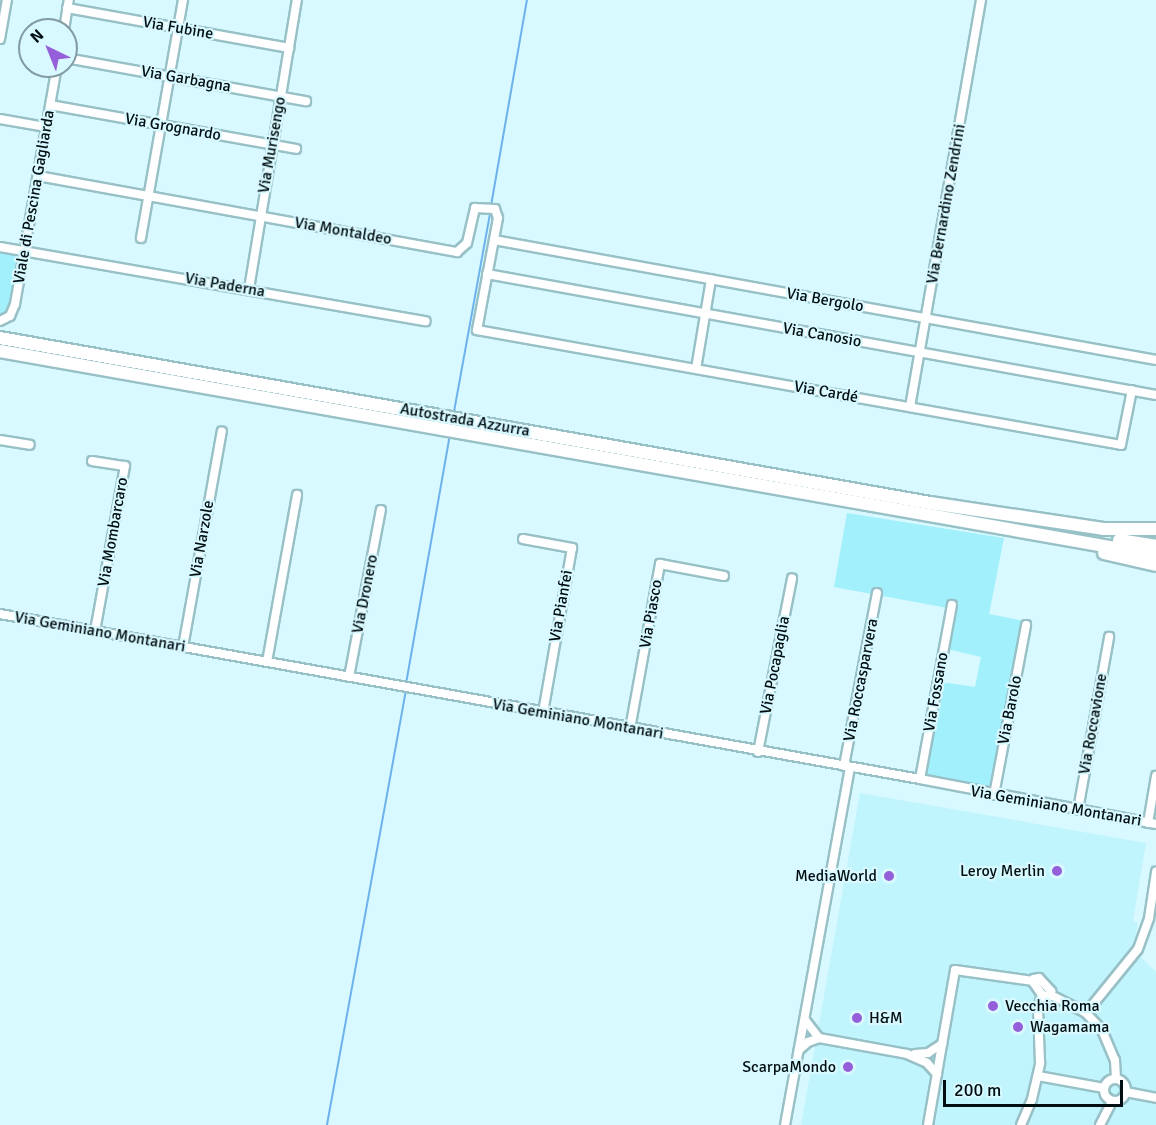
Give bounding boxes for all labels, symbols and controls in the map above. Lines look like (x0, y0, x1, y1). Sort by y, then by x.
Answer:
street label: Via Fubine (141, 12, 215, 44)
north arrow (18, 18, 78, 78)
text: N (26, 25, 48, 47)
street label: Via Garbagna (139, 62, 233, 96)
street label: Via Murisengo (254, 95, 290, 195)
street label: Viale di Pescina Gagliarda (9, 109, 59, 285)
street label: Via Grognardo (123, 109, 223, 145)
street label: Via Bernardino Zendrini (922, 123, 970, 285)
street label: Via Montaldeo (293, 213, 393, 249)
street label: Via Paderna (183, 269, 267, 301)
street label: Via Bergolo (785, 284, 865, 316)
street label: Via Canosio (781, 319, 863, 351)
street label: Via Cardé (792, 377, 860, 407)
street label: Autostrada Azzurra (399, 399, 531, 441)
street label: Via Mombarcaro (94, 476, 132, 588)
street label: Via Narzole (186, 499, 218, 579)
street label: Via Dronero (348, 553, 382, 635)
street label: Via Pianfei (545, 568, 577, 644)
street label: Via Piasco (636, 578, 666, 650)
street label: Via Geminiano Montanari (13, 607, 187, 657)
street label: Via Pocapaglia (756, 614, 794, 716)
street label: Via Roccasparvera (840, 617, 882, 743)
street label: Via Fossano (920, 651, 952, 733)
street label: Via Roccavione (1075, 672, 1111, 776)
street label: Via Barolo (994, 674, 1026, 746)
street label: Via Geminiano Montanari (491, 694, 665, 744)
street label: Via Geminiano Montanari (969, 781, 1143, 831)
place label: Leroy Merlin (960, 861, 1045, 881)
marker: Leroy Merlin (1050, 864, 1064, 878)
place label: MediaWorld (795, 866, 877, 886)
marker: MediaWorld (882, 869, 896, 883)
place label: Vecchia Roma (1005, 996, 1100, 1016)
marker: Vecchia Roma (986, 999, 1000, 1013)
place label: H&M (869, 1008, 903, 1028)
marker: H&M (850, 1011, 864, 1025)
place label: Wagamama (1030, 1017, 1109, 1037)
marker: Wagamama (1011, 1020, 1025, 1034)
place label: ScarpaMondo (742, 1057, 836, 1077)
marker: ScarpaMondo (841, 1060, 855, 1074)
scale bar (946, 1068, 1126, 1106)
text: 200 m (954, 1079, 1001, 1101)

